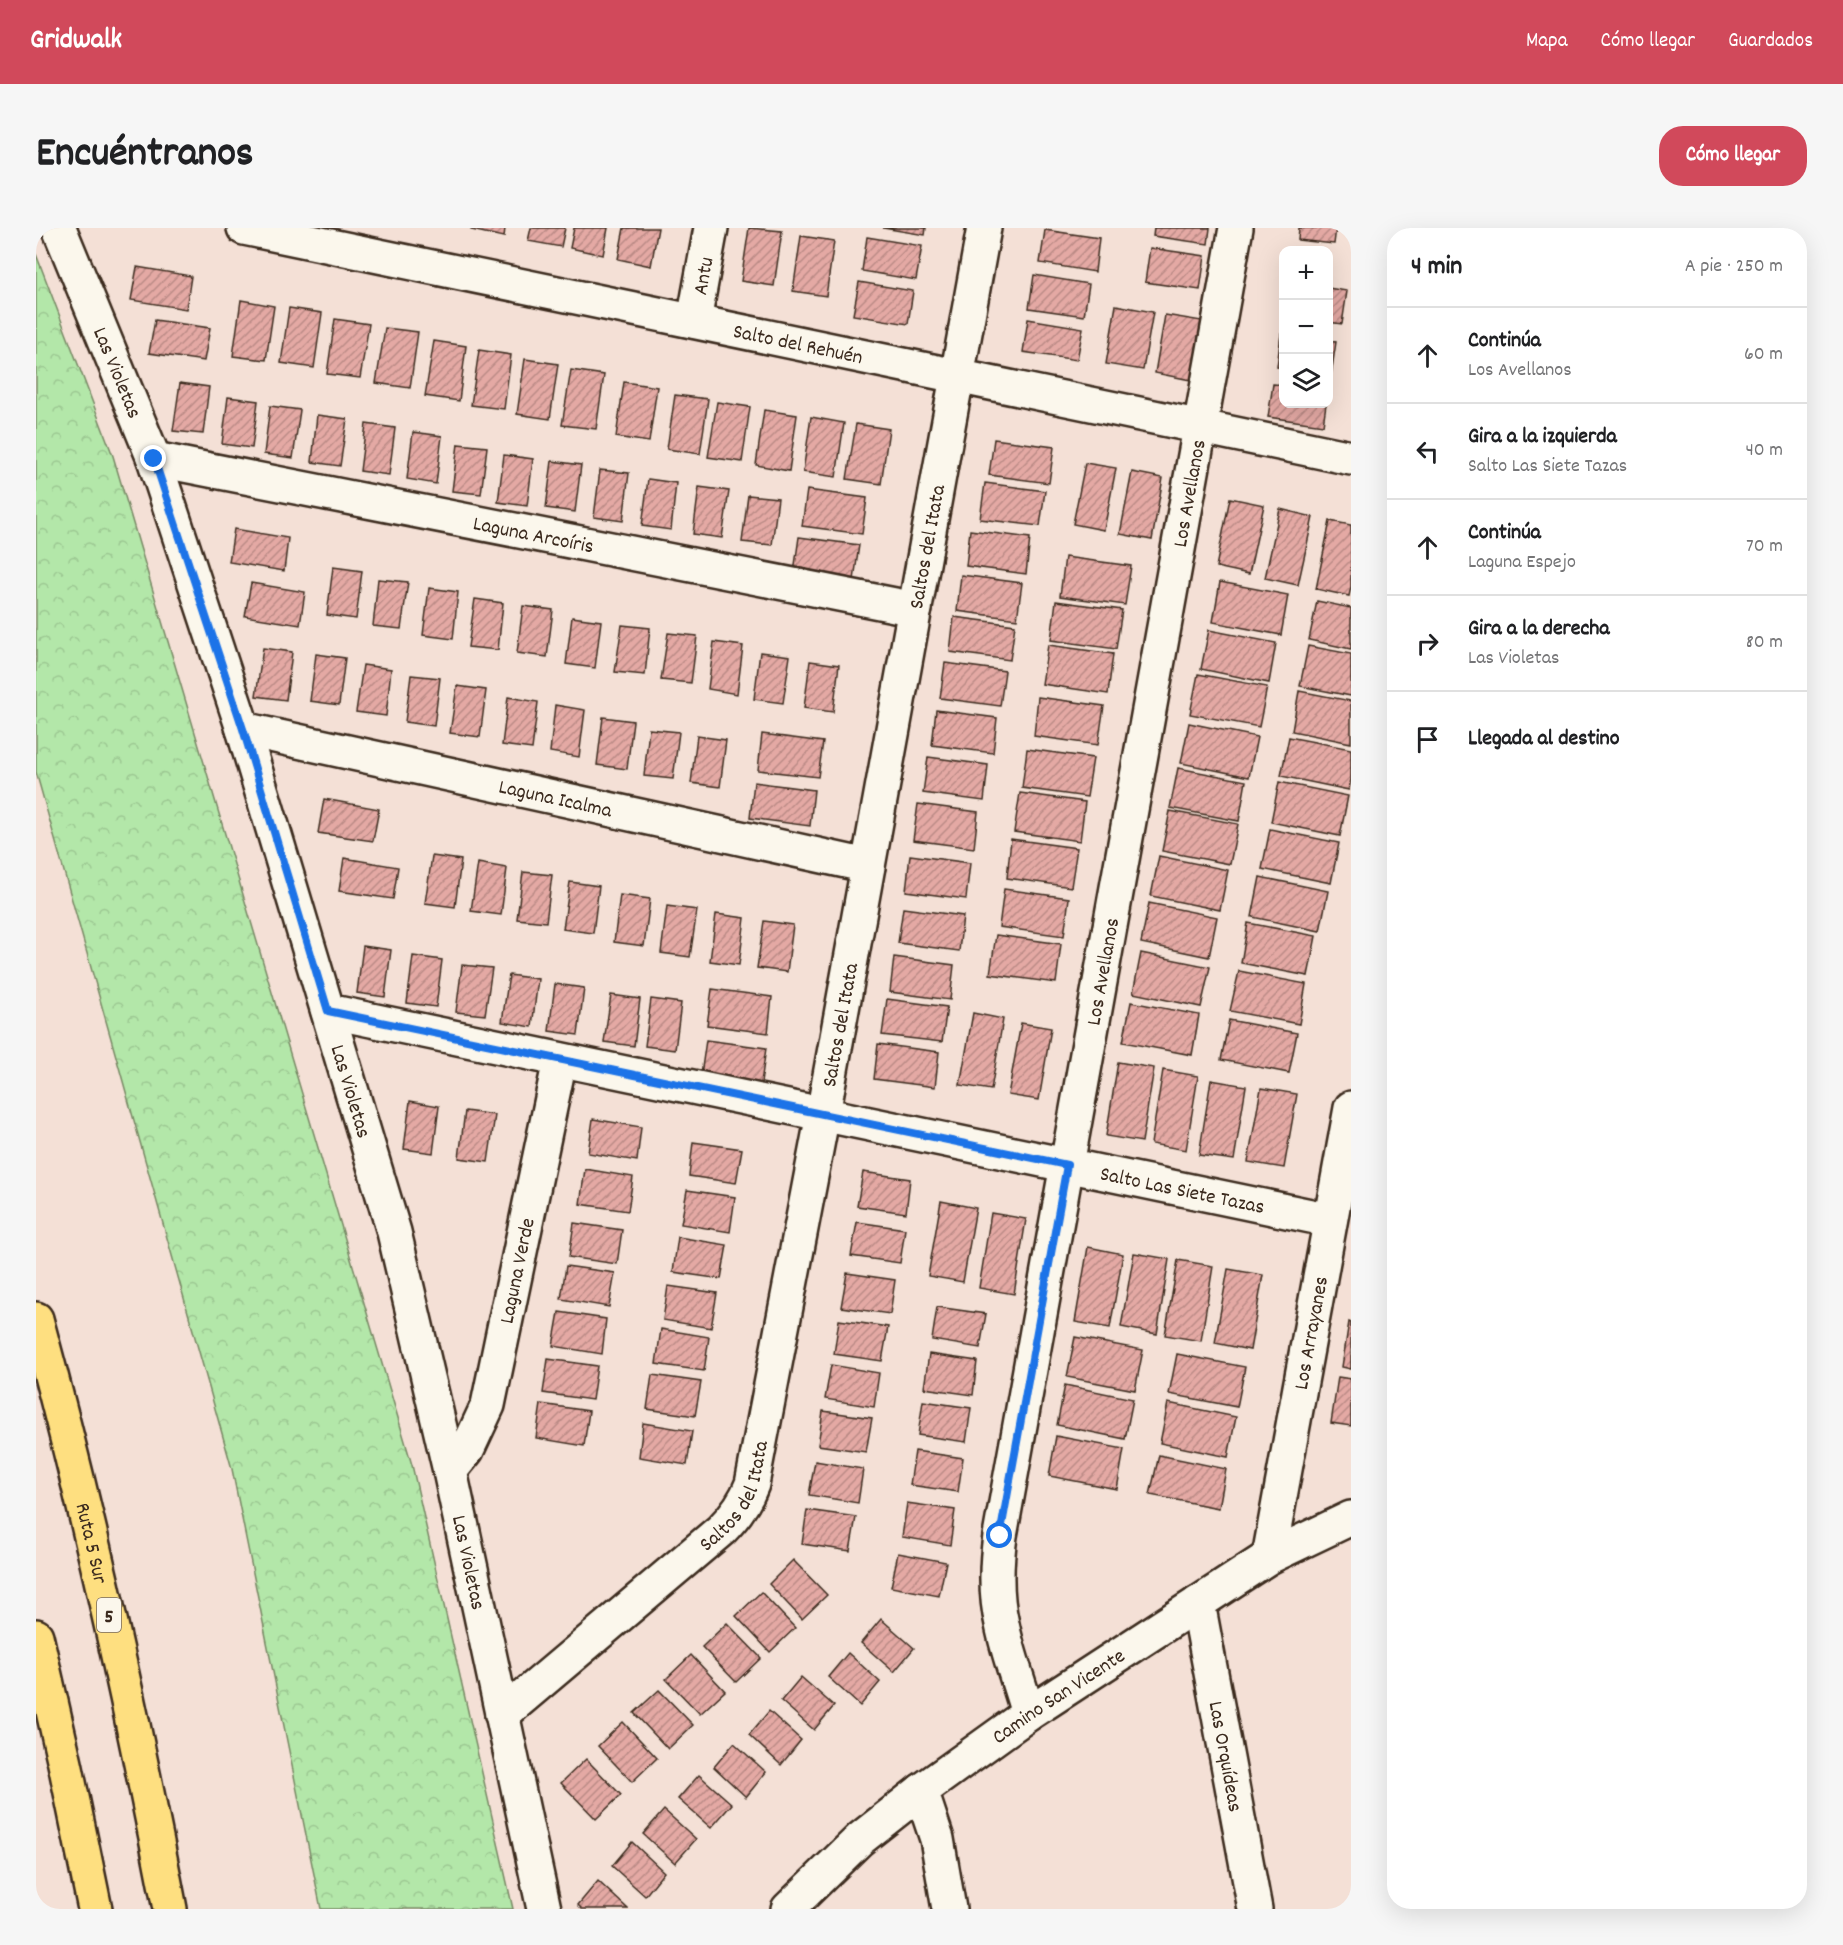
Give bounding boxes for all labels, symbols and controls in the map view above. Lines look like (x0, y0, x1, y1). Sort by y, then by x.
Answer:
text: Gridwalk (30, 22, 122, 62)
text: Mapa (1526, 27, 1568, 57)
text: Cómo llegar (1601, 27, 1695, 57)
text: Guardados (1728, 27, 1813, 57)
text: Encuéntranos (36, 126, 254, 186)
button: Cómo llegar (1659, 126, 1807, 186)
map controls (1279, 246, 1333, 408)
button: + (1279, 246, 1333, 300)
text: 4 min (1411, 249, 1462, 286)
text: A pie · 250 m (1685, 253, 1783, 281)
street label: Antu (687, 255, 723, 298)
button: − (1279, 300, 1333, 354)
street label: Salto del Rehuén (730, 318, 865, 374)
street label: Las Violetas (83, 323, 148, 424)
text: Continúa (1468, 326, 1541, 357)
icon: ahead (1411, 339, 1444, 372)
text: 60 m (1744, 341, 1783, 369)
button: layers (1279, 354, 1333, 408)
text: Los Avellanos (1468, 357, 1572, 385)
text: Gira a la izquierda (1468, 422, 1617, 453)
icon: left (1411, 435, 1444, 468)
street label: Los Avellanos (1167, 437, 1216, 550)
text: 40 m (1745, 437, 1783, 465)
route end (140, 445, 166, 471)
text: Salto Las Siete Tazas (1468, 453, 1627, 481)
street label: Saltos del Itata (903, 482, 955, 612)
street label: Laguna Arcoíris (470, 510, 596, 563)
text: Continúa (1468, 518, 1541, 549)
icon: ahead (1411, 531, 1444, 564)
text: 70 m (1746, 533, 1783, 561)
text: Laguna Espejo (1468, 549, 1576, 577)
text: Gira a la derecha (1468, 614, 1610, 645)
icon: right (1411, 627, 1444, 660)
text: 80 m (1746, 629, 1783, 657)
text: Las Violetas (1468, 645, 1559, 673)
icon: arrive (1411, 723, 1444, 756)
text: Llegada al destino (1468, 724, 1620, 755)
street label: Laguna Icalma (495, 773, 616, 828)
street label: Los Avellanos (1080, 916, 1129, 1028)
street label: Saltos del Itata (816, 960, 868, 1090)
street label: Las Violetas (321, 1041, 377, 1142)
street label: Salto Las Siete Tazas (1097, 1160, 1267, 1224)
street label: Laguna Verde (493, 1216, 545, 1327)
street label: Los Arrayanes (1288, 1274, 1338, 1392)
street label: Saltos del Itata (694, 1437, 778, 1560)
street label: Ruta 5 Sur (66, 1500, 114, 1587)
street label: Las Violetas (442, 1513, 491, 1613)
route start (986, 1522, 1012, 1548)
road number: 5 (97, 1598, 121, 1632)
street label: Camino San Vicente (987, 1643, 1132, 1753)
street label: Las Orquídeas (1199, 1699, 1249, 1815)

